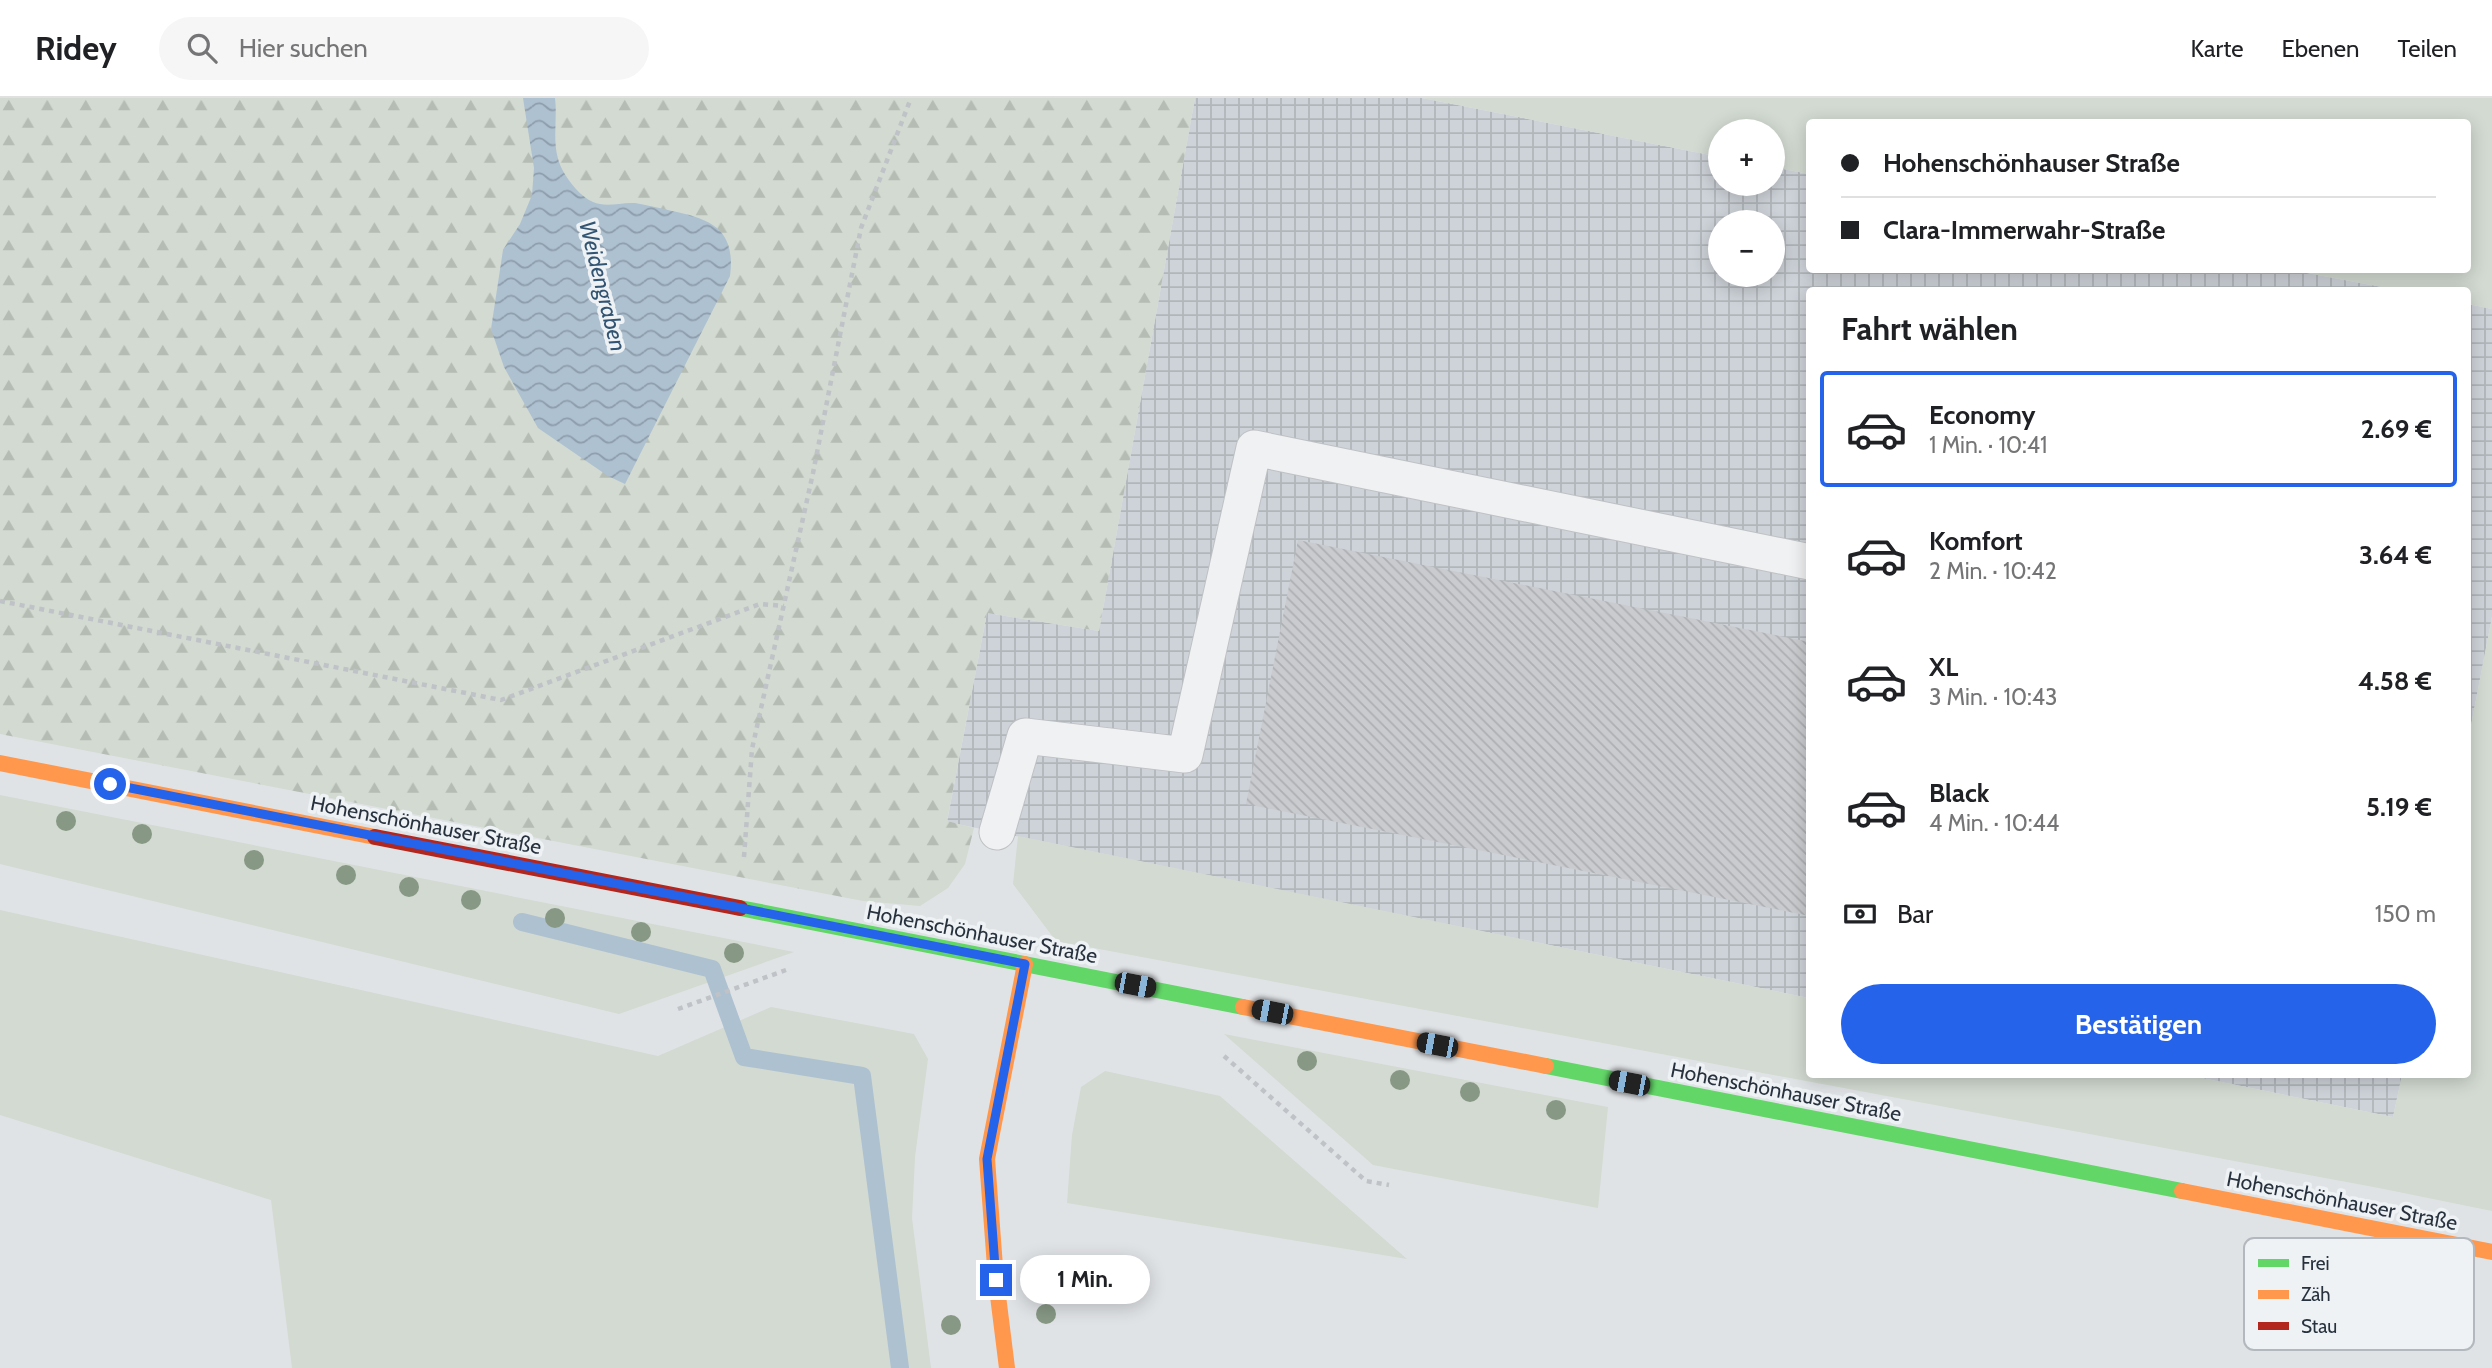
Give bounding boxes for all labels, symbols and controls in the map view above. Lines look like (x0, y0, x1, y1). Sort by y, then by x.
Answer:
search box (159, 17, 649, 80)
text: Ridey (35, 28, 117, 68)
icon: search (183, 29, 221, 67)
text: Hier suchen (239, 32, 368, 64)
text: Karte (2190, 34, 2243, 63)
text: Ebenen (2281, 34, 2359, 63)
text: Teilen (2397, 34, 2457, 63)
map controls (1708, 119, 1785, 287)
button: + (1708, 119, 1785, 196)
text: Hohenschönhauser Straße (1883, 147, 2180, 179)
button: − (1708, 210, 1785, 287)
text: Clara-Immerwahr-Straße (1883, 214, 2165, 246)
water label: Weidengraben (573, 218, 633, 354)
text: Fahrt wählen (1841, 309, 2018, 348)
icon: car (1845, 398, 1908, 461)
text: Economy (1929, 399, 2035, 431)
text: 2.69 € (2361, 413, 2432, 445)
text: 1 Min. · 10:41 (1929, 431, 2048, 459)
icon: car (1845, 524, 1908, 587)
text: Komfort (1929, 525, 2023, 557)
text: 3.64 € (2359, 539, 2432, 571)
text: 2 Min. · 10:42 (1929, 557, 2057, 585)
icon: car (1845, 650, 1908, 713)
text: XL (1929, 651, 1958, 683)
text: 4.58 € (2358, 665, 2432, 697)
text: 3 Min. · 10:43 (1929, 683, 2057, 711)
route start (94, 768, 126, 800)
icon: car (1845, 776, 1908, 839)
text: Black (1929, 777, 1989, 809)
street label: Hohenschönhauser Straße (309, 790, 544, 859)
text: 5.19 € (2366, 791, 2432, 823)
text: 4 Min. · 10:44 (1929, 809, 2059, 837)
icon: cash (1841, 895, 1879, 933)
text: Bar (1897, 898, 1933, 930)
street label: Hohenschönhauser Straße (865, 899, 1100, 968)
text: 150 m (2375, 900, 2436, 928)
car (1113, 971, 1158, 999)
button: Bestätigen (1841, 984, 2436, 1064)
car (1250, 998, 1295, 1026)
car (1415, 1031, 1460, 1059)
street label: Hohenschönhauser Straße (1669, 1057, 1904, 1126)
car (1607, 1069, 1652, 1097)
street label: Hohenschönhauser Straße (2225, 1166, 2460, 1235)
legend (2244, 1238, 2474, 1350)
text: Frei (2301, 1252, 2330, 1275)
callout: 1 Min. (1020, 1256, 1150, 1304)
route end (980, 1264, 1012, 1296)
text: 1 Min. (1057, 1265, 1113, 1293)
text: Zäh (2301, 1283, 2331, 1306)
text: Stau (2301, 1315, 2337, 1338)

